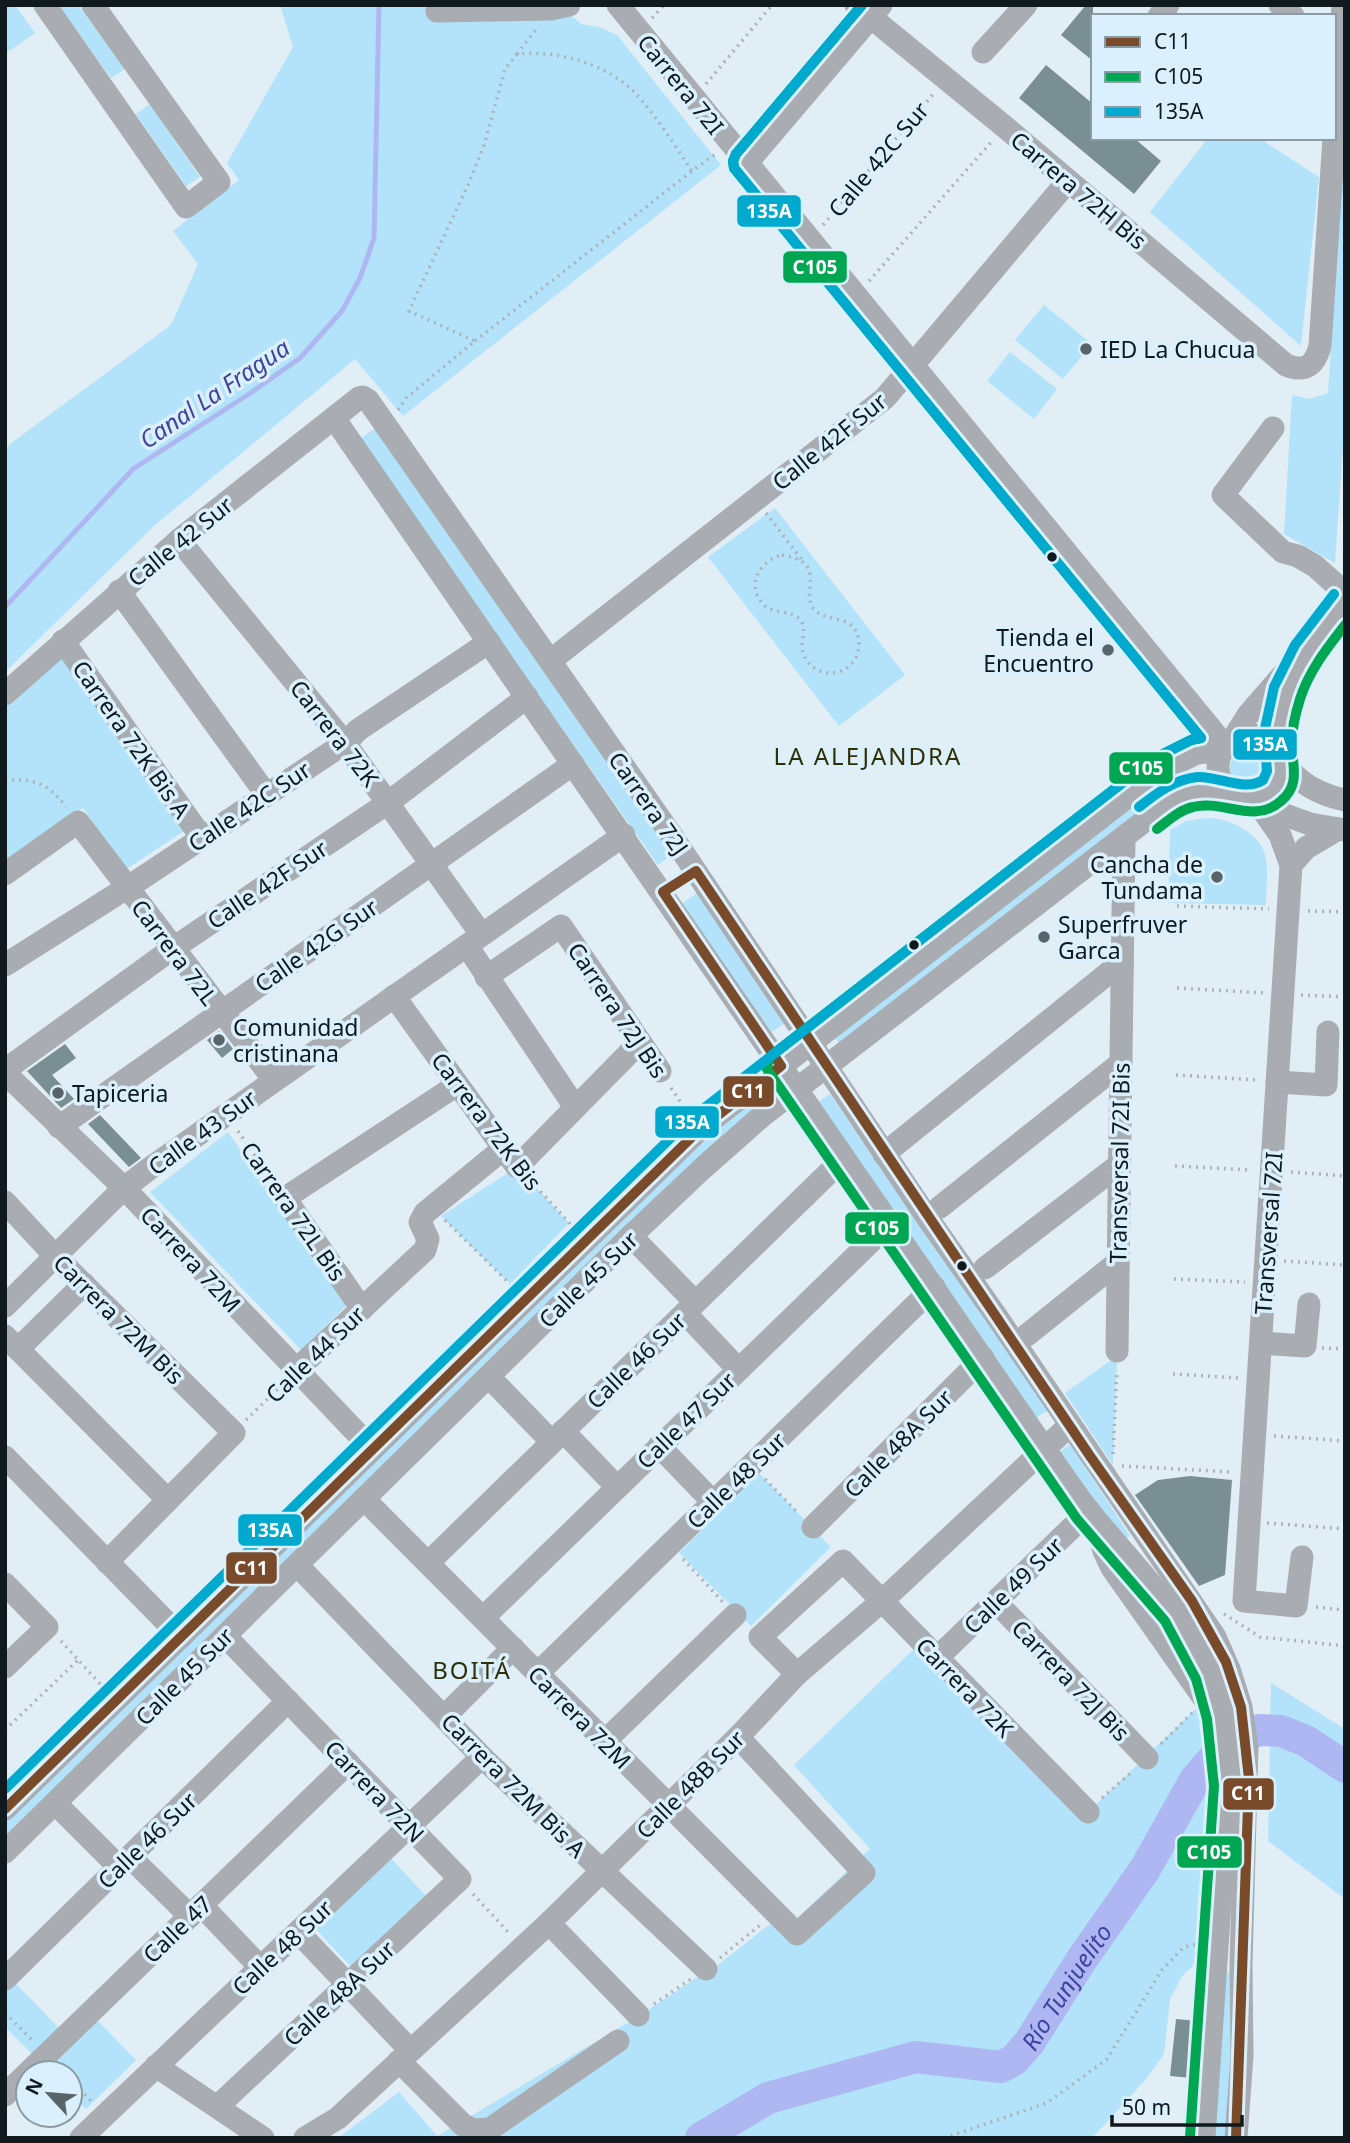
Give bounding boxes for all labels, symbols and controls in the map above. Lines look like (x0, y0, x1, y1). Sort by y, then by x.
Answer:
legend (1091, 14, 1336, 140)
street label: Carrera 72I (630, 27, 732, 141)
text: C11 (1154, 27, 1191, 55)
text: C105 (1154, 62, 1203, 90)
street label: Calle 42C Sur (820, 94, 936, 223)
text: 135A (1154, 97, 1204, 125)
street label: Carrera 72H Bis (1004, 124, 1154, 256)
line badge: 135A (736, 194, 802, 228)
text: 135A (746, 198, 793, 224)
line badge: C105 (782, 250, 848, 284)
text: C105 (793, 254, 837, 280)
water label: Canal La Fragua (132, 330, 296, 455)
place label: IED La Chucua (1100, 333, 1255, 365)
marker: IED La Chucua (1078, 341, 1094, 357)
street label: Calle 42F Sur (765, 385, 893, 497)
street label: Calle 42 Sur (121, 488, 240, 593)
unlabelled marker (1045, 550, 1059, 564)
place label: Tienda el Encuentro (983, 621, 1094, 679)
marker: Tienda el Encuentro (1100, 642, 1116, 658)
street label: Carrera 72K Bis A (66, 654, 199, 825)
street label: Carrera 72K (283, 673, 387, 794)
line badge: 135A (1232, 728, 1298, 761)
text: 135A (1242, 731, 1289, 757)
district label: LA ALEJANDRA (774, 739, 962, 772)
street label: Carrera 72J (602, 745, 696, 861)
line badge: C105 (1108, 751, 1174, 785)
street label: Calle 42C Sur (181, 753, 317, 859)
text: C105 (1119, 755, 1163, 781)
street label: Calle 42F Sur (201, 832, 334, 936)
place label: Cancha de Tundama (1090, 848, 1203, 906)
marker: Cancha de Tundama (1209, 869, 1225, 885)
street label: Calle 42G Sur (248, 890, 384, 999)
street label: Carrera 72L (125, 892, 225, 1012)
place label: Superfruver Garca (1058, 908, 1188, 966)
marker: Superfruver Garca (1036, 929, 1052, 945)
street label: Carrera 72J Bis (561, 936, 675, 1084)
unlabelled marker (907, 938, 921, 952)
place label: Comunidad cristinana (233, 1011, 359, 1069)
marker: Comunidad cristinana (211, 1032, 227, 1048)
street label: Carrera 72K Bis (424, 1045, 550, 1197)
street label: Transversal 72I Bis (1101, 1062, 1137, 1264)
line badge: C11 (722, 1075, 775, 1108)
place label: Tapiceria (72, 1077, 168, 1109)
text: C11 (731, 1078, 765, 1104)
street label: Calle 43 Sur (141, 1081, 263, 1182)
marker: Tapiceria (50, 1085, 66, 1101)
line badge: 135A (654, 1105, 720, 1139)
text: 135A (664, 1109, 711, 1135)
street label: Carrera 72L Bis (234, 1135, 354, 1287)
street label: Transversal 72I (1246, 1151, 1290, 1315)
street label: Carrera 72M (134, 1199, 248, 1319)
line badge: C105 (844, 1211, 910, 1245)
text: C105 (855, 1215, 899, 1241)
street label: Calle 45 Sur (531, 1223, 645, 1335)
street label: Carrera 72M Bis (47, 1247, 191, 1391)
unlabelled marker (955, 1259, 969, 1273)
street label: Calle 44 Sur (258, 1298, 372, 1410)
street label: Calle 46 Sur (579, 1304, 693, 1416)
street label: Calle 47 Sur (629, 1364, 743, 1476)
street label: Calle 48A Sur (837, 1381, 960, 1504)
street label: Calle 48 Sur (679, 1424, 793, 1536)
line badge: 135A (237, 1513, 303, 1547)
text: 135A (247, 1517, 294, 1543)
street label: Calle 49 Sur (956, 1529, 1070, 1641)
line badge: C11 (225, 1551, 278, 1585)
text: C11 (234, 1555, 268, 1581)
street label: Carrera 72J Bis (1005, 1612, 1137, 1748)
street label: Calle 45 Sur (128, 1619, 241, 1732)
street label: Carrera 72K (909, 1630, 1021, 1744)
district label: BOITÁ (432, 1653, 512, 1686)
street label: Carrera 72M (521, 1658, 639, 1776)
street label: Carrera 72M Bis A (435, 1706, 594, 1865)
street label: Calle 48B Sur (629, 1722, 752, 1845)
street label: Carrera 72N (318, 1733, 432, 1849)
line badge: C11 (1222, 1777, 1275, 1811)
text: C11 (1231, 1780, 1265, 1806)
street label: Calle 46 Sur (90, 1784, 204, 1896)
line badge: C105 (1176, 1835, 1243, 1869)
text: C105 (1187, 1839, 1231, 1865)
street label: Calle 47 (135, 1888, 219, 1970)
street label: Calle 48 Sur (225, 1892, 340, 2002)
water label: Río Tunjuelito (1012, 1917, 1119, 2056)
street label: Calle 48A Sur (276, 1933, 402, 2053)
north arrow (14, 2059, 84, 2129)
text: N (19, 2074, 49, 2099)
scale bar (1112, 2084, 1242, 2128)
text: 50 m (1122, 2093, 1171, 2121)

